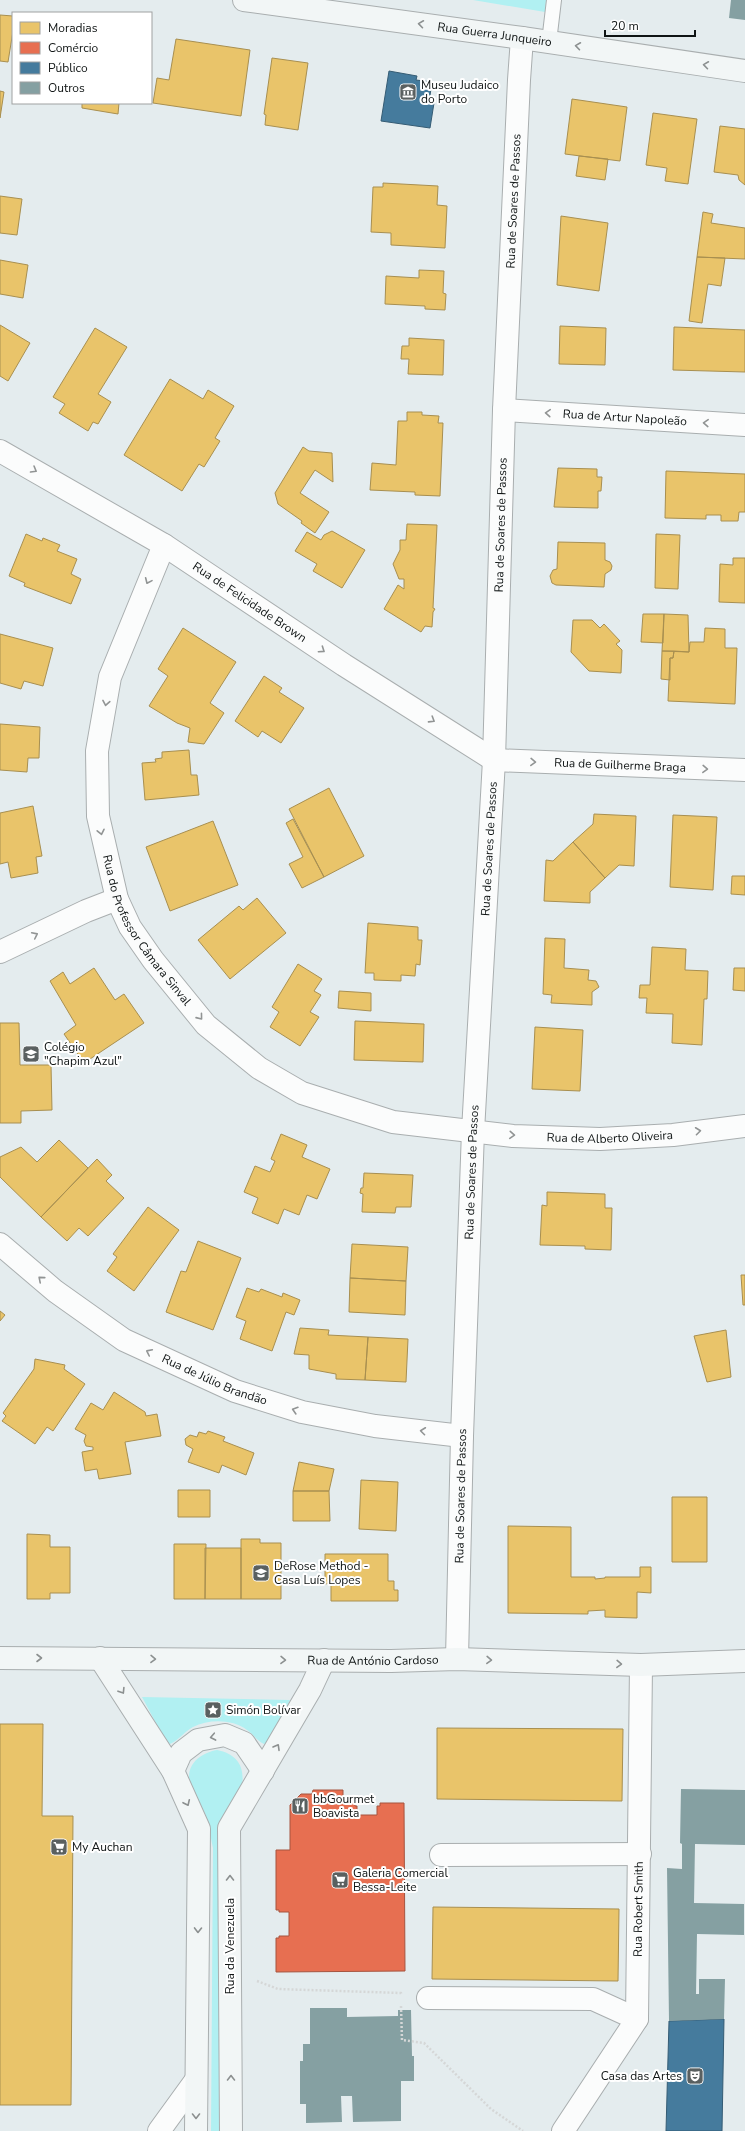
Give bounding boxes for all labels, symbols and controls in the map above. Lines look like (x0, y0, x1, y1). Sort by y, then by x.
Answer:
legend (12, 12, 152, 104)
scale bar (605, 12, 695, 38)
text: 20 m (611, 18, 639, 34)
street label: Rua Guerra Junqueiro (436, 19, 553, 50)
text: Moradias (48, 20, 98, 36)
one-way arrow (418, 20, 424, 29)
text: Comércio (48, 40, 99, 56)
one-way arrow (575, 42, 581, 51)
text: Público (48, 60, 88, 76)
one-way arrow (703, 61, 709, 70)
place label: Museu Judaico do Porto (421, 77, 499, 107)
text: Outros (48, 80, 85, 96)
museum icon: Museu Judaico do Porto (398, 82, 418, 102)
street label: Rua de Soares de Passos (502, 133, 525, 269)
street label: Rua de Artur Napoleão (562, 406, 688, 429)
one-way arrow (545, 409, 551, 418)
one-way arrow (703, 418, 709, 427)
street label: Rua de Soares de Passos (491, 457, 511, 593)
one-way arrow (30, 466, 37, 473)
street label: Rua de Felicidade Brown (190, 558, 310, 646)
one-way arrow (145, 578, 153, 585)
one-way arrow (318, 645, 325, 653)
one-way arrow (102, 700, 110, 707)
one-way arrow (428, 715, 435, 723)
street label: Rua de Guilherme Braga (554, 754, 686, 776)
one-way arrow (530, 757, 536, 766)
one-way arrow (702, 764, 708, 773)
street label: Rua de Soares de Passos (477, 781, 501, 916)
one-way arrow (97, 829, 105, 835)
street label: Rua do Professor Câmara Sinval (99, 853, 195, 1009)
one-way arrow (31, 932, 38, 940)
one-way arrow (196, 1013, 203, 1020)
place label: Colégio "Chapim Azul" (44, 1039, 122, 1069)
school or university icon: Colégio "Chapim Azul" (21, 1044, 41, 1064)
street label: Rua de Soares de Passos (461, 1104, 482, 1240)
street label: Rua de Alberto Oliveira (546, 1127, 673, 1147)
one-way arrow (695, 1127, 701, 1136)
one-way arrow (509, 1131, 515, 1140)
one-way arrow (38, 1277, 46, 1284)
one-way arrow (145, 1349, 153, 1357)
street label: Rua de Júlio Brandão (159, 1350, 270, 1409)
one-way arrow (292, 1406, 299, 1415)
one-way arrow (420, 1427, 426, 1436)
street label: Rua de Soares de Passos (451, 1428, 470, 1564)
place label: DeRose Method - Casa Luís Lopes (274, 1558, 369, 1588)
school or university icon: DeRose Method - Casa Luís Lopes (251, 1563, 271, 1583)
street label: Rua de António Cardoso (307, 1652, 439, 1669)
one-way arrow (36, 1654, 42, 1662)
one-way arrow (150, 1654, 156, 1663)
one-way arrow (280, 1656, 286, 1664)
one-way arrow (486, 1656, 492, 1664)
one-way arrow (616, 1660, 622, 1668)
one-way arrow (117, 1686, 124, 1693)
place icon: Simón Bolívar (203, 1700, 223, 1720)
place label: Simón Bolívar (226, 1702, 302, 1718)
one-way arrow (210, 1732, 216, 1741)
one-way arrow (272, 1744, 279, 1751)
place label: bbGourmet Boavista (313, 1791, 375, 1821)
restaurant icon: bbGourmet Boavista (290, 1796, 310, 1816)
one-way arrow (182, 1798, 190, 1806)
supermarket icon: My Auchan (49, 1837, 69, 1857)
place label: My Auchan (72, 1839, 133, 1855)
street label: Rua Robert Smith (630, 1861, 647, 1957)
place label: Galeria Comercial Bessa-Leite (353, 1865, 448, 1895)
supermarket icon: Galeria Comercial Bessa-Leite (330, 1870, 350, 1890)
one-way arrow (226, 1875, 234, 1881)
street label: Rua da Venezuela (222, 1898, 238, 1994)
one-way arrow (194, 1927, 202, 1933)
theatre icon: Casa das Artes (685, 2066, 705, 2086)
place label: Casa das Artes (601, 2068, 682, 2084)
one-way arrow (227, 2075, 235, 2081)
one-way arrow (192, 2113, 200, 2119)

